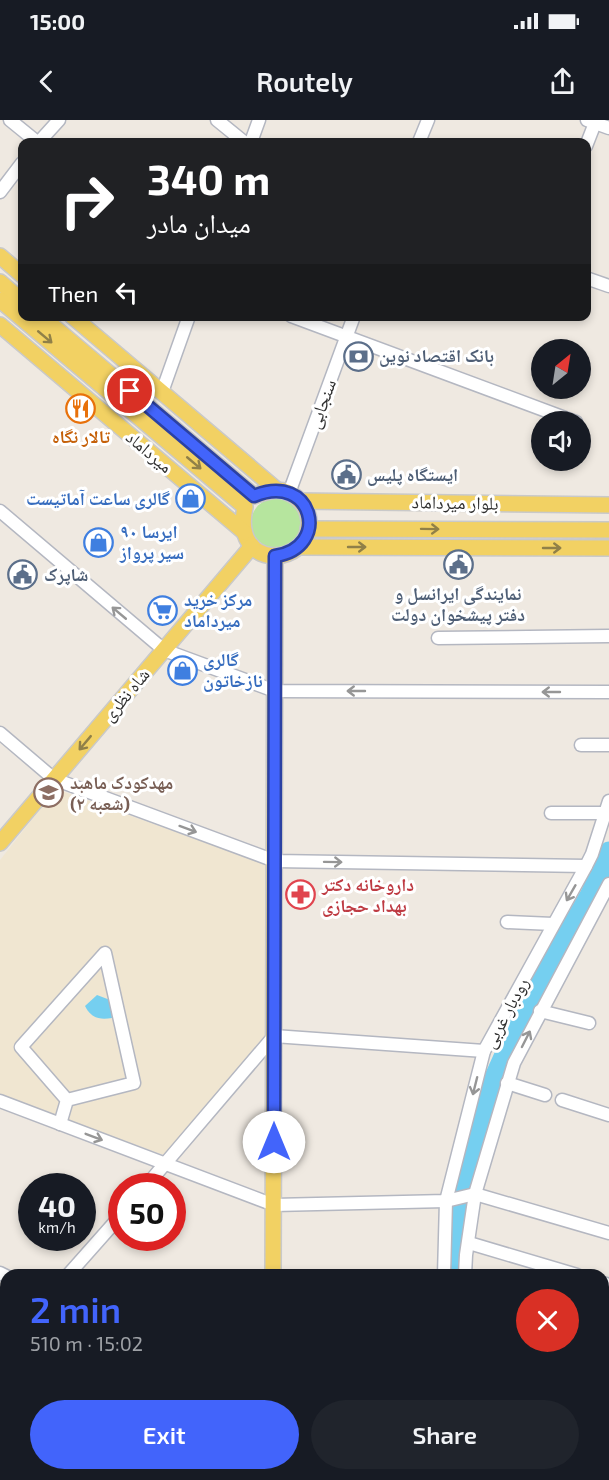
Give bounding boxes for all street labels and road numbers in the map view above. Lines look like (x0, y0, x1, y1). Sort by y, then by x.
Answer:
street label: سنجابی (302, 376, 341, 432)
street label: میرداماد (122, 425, 177, 477)
street label: بلوار میرداماد (411, 490, 499, 514)
street label: شاه نظری (97, 663, 154, 726)
street label: رودبار غربی (477, 973, 534, 1052)

